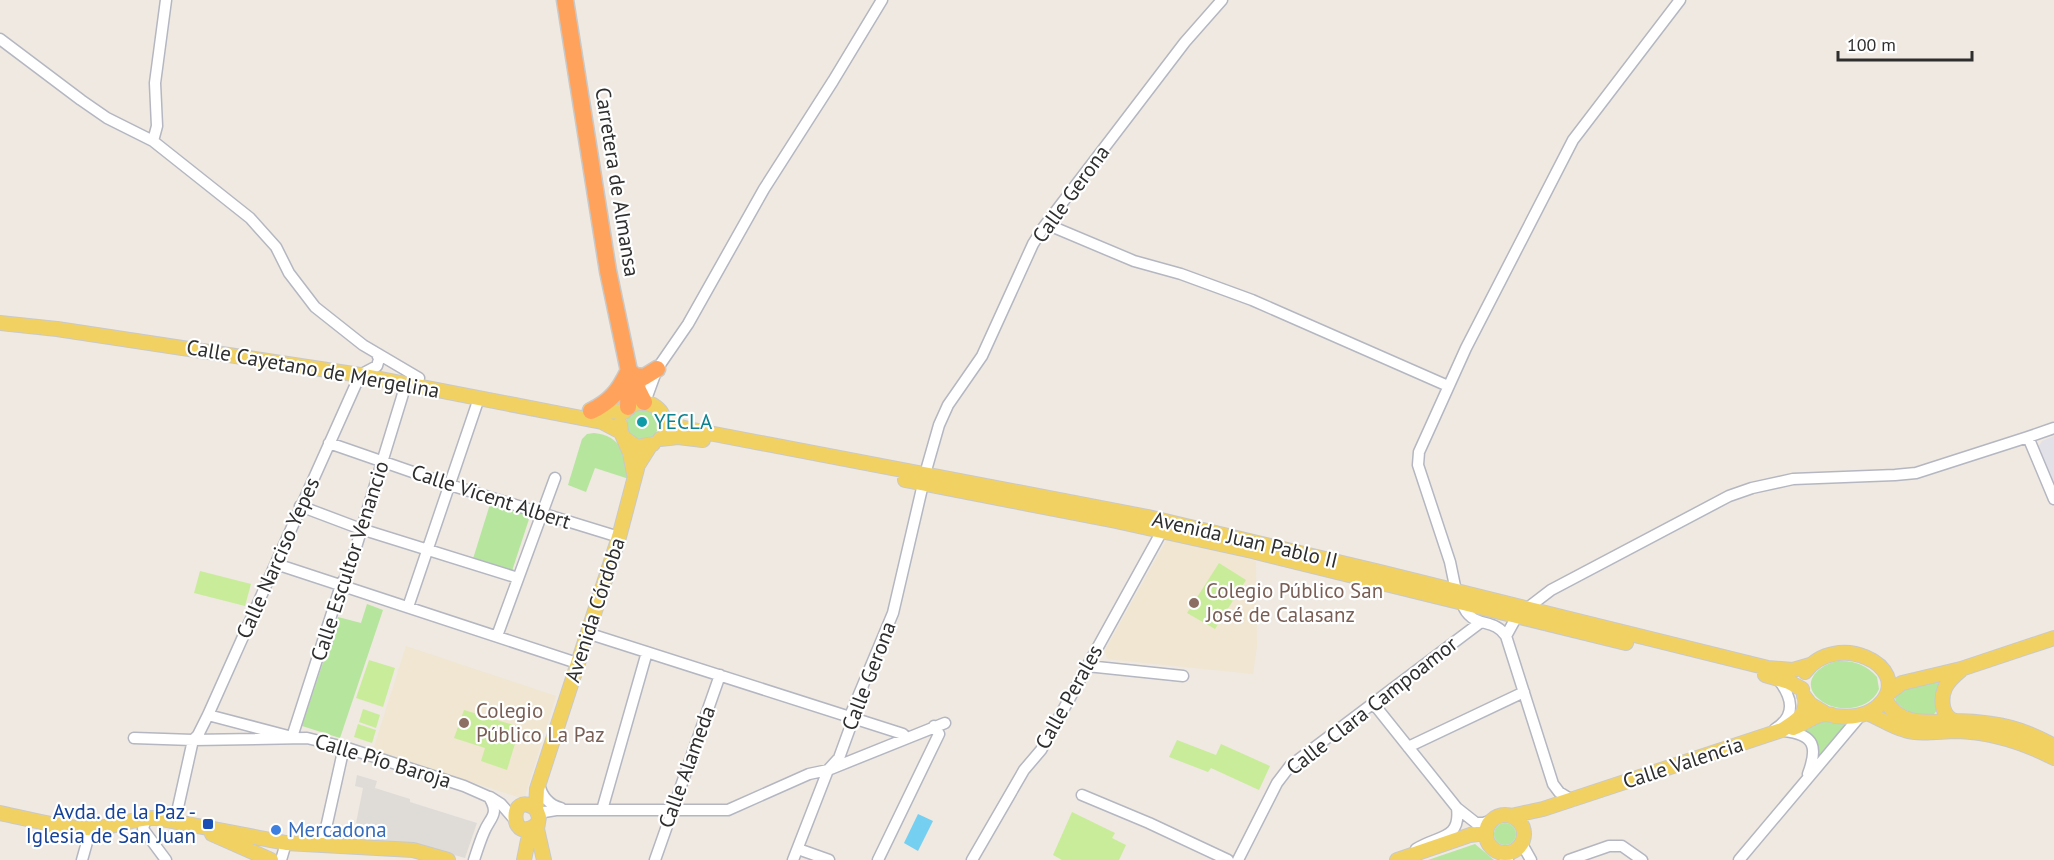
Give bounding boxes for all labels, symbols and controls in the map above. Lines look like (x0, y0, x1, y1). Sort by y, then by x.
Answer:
scale bar (1838, 24, 1972, 62)
text: 100 m (1847, 33, 1896, 56)
street label: Carretera de Almansa (589, 85, 646, 278)
street label: Calle Gerona (1026, 139, 1115, 248)
street label: Calle Cayetano de Mergelina (185, 333, 442, 404)
place label: YECLA (654, 408, 713, 435)
marker: YECLA (635, 415, 649, 429)
street label: Calle Escultor Venancio (304, 457, 395, 664)
street label: Calle Vicent Albert (408, 458, 574, 535)
street label: Calle Narciso Yepes (230, 473, 325, 643)
street label: Avenida Juan Pablo II (1150, 505, 1340, 574)
street label: Avenida Córdoba (558, 534, 631, 686)
place label: Colegio Público San José de Calasanz (1205, 577, 1383, 628)
marker: Colegio Público San José de Calasanz (1187, 596, 1201, 610)
street label: Calle Gerona (835, 618, 902, 734)
street label: Calle Clara Campoamor (1281, 630, 1463, 781)
street label: Calle Perales (1029, 640, 1108, 754)
place label: Colegio Público La Paz (476, 697, 605, 748)
street label: Calle Alameda (652, 702, 721, 832)
marker: Colegio Público La Paz (457, 716, 471, 730)
street label: Calle Pío Baroja (312, 727, 455, 794)
street label: Calle Valencia (1619, 730, 1746, 795)
place label: Avda. de la Paz - Iglesia de San Juan (26, 798, 196, 849)
place label: Mercadona (288, 816, 387, 843)
marker: Avda. de la Paz - Iglesia de San Juan (201, 817, 215, 831)
marker: Mercadona (269, 823, 283, 837)

